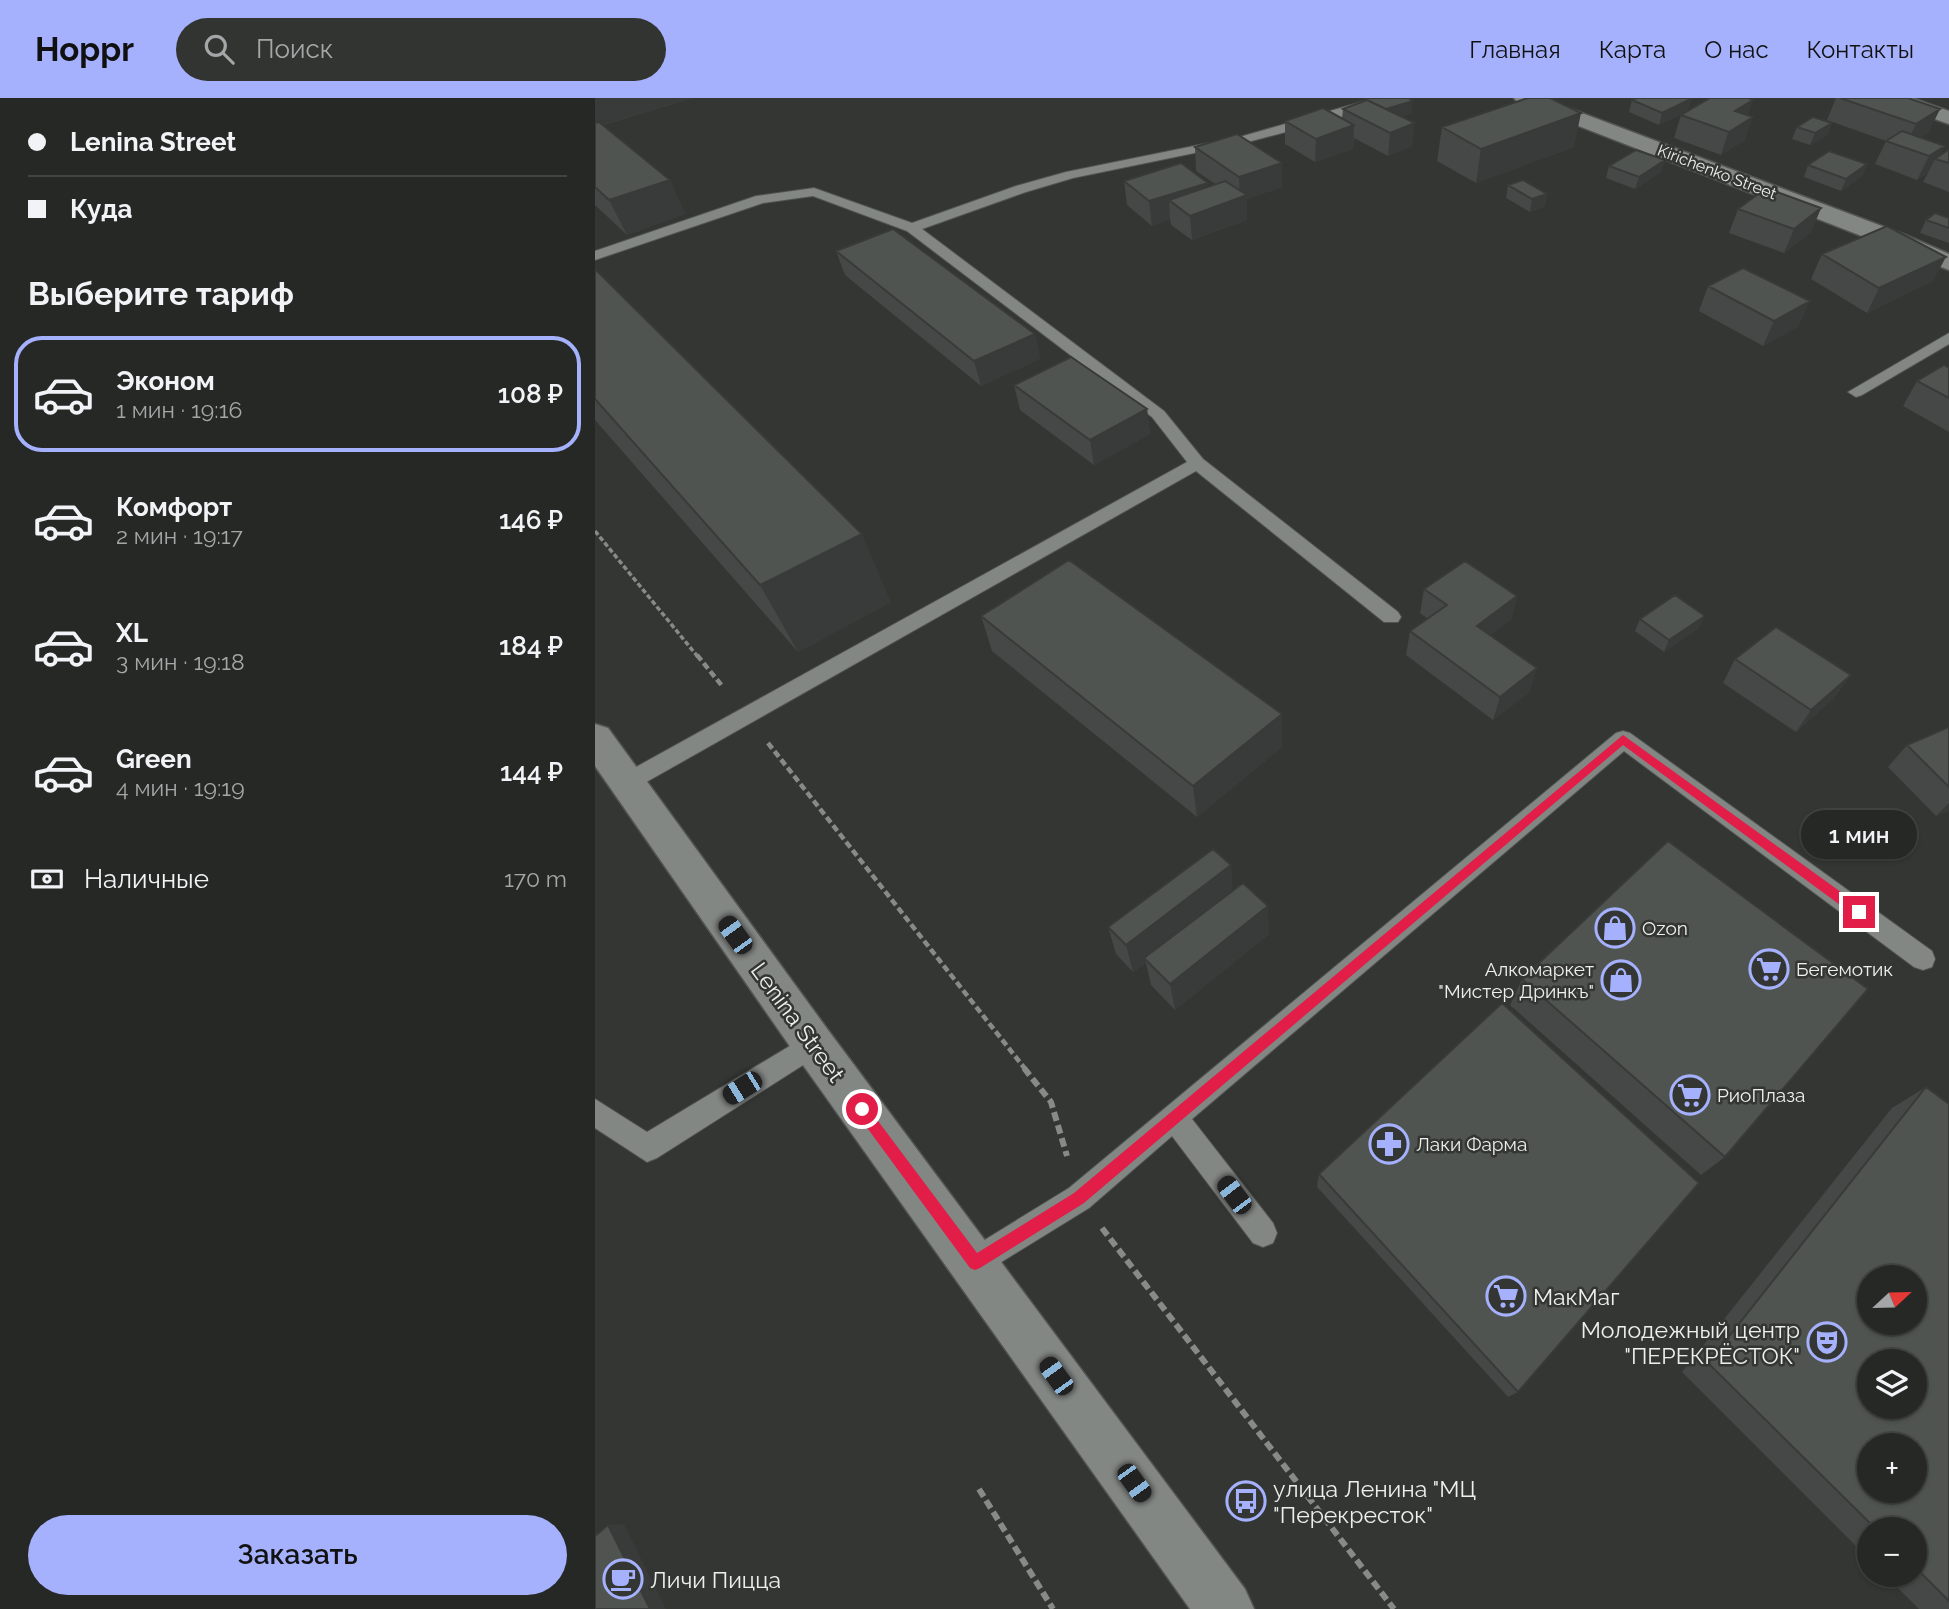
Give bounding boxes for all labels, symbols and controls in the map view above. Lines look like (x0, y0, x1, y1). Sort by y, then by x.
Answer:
search box (176, 18, 666, 81)
text: Hoppr (35, 30, 134, 69)
icon: search (200, 30, 238, 68)
text: Поиск (256, 34, 333, 64)
text: Главная (1469, 35, 1561, 64)
text: Карта (1599, 35, 1666, 64)
text: О нас (1704, 35, 1769, 64)
text: Контакты (1807, 35, 1914, 64)
text: Lenina Street (70, 127, 236, 157)
street label: Kirichenko Street (1655, 141, 1780, 204)
text: Куда (70, 194, 133, 224)
text: Выберите тариф (28, 275, 294, 312)
icon: car (32, 363, 95, 426)
text: Эконом (116, 366, 215, 396)
text: 108 ₽ (498, 379, 563, 409)
text: 1 мин · 19:16 (116, 396, 242, 423)
icon: car (32, 489, 95, 552)
text: Комфорт (116, 492, 232, 522)
text: 146 ₽ (499, 505, 563, 535)
text: 2 мин · 19:17 (116, 522, 243, 549)
icon: car (32, 615, 95, 678)
text: XL (116, 618, 148, 648)
text: 184 ₽ (499, 631, 563, 661)
text: 3 мин · 19:18 (116, 648, 245, 675)
icon: car (32, 741, 95, 804)
text: Green (116, 744, 192, 774)
text: 144 ₽ (500, 757, 563, 787)
text: 4 мин · 19:19 (116, 774, 245, 801)
callout: 1 мин (1801, 810, 1917, 860)
text: 1 мин (1829, 821, 1889, 848)
icon: cash (28, 860, 66, 898)
text: Наличные (84, 864, 209, 894)
text: 170 m (504, 865, 567, 892)
route end (1843, 896, 1875, 928)
shop icon: Ozon (1594, 907, 1636, 949)
car (715, 912, 756, 958)
place label: Ozon (1642, 917, 1688, 939)
supermarket icon: Бегемотик (1748, 948, 1790, 990)
street label: Lenina Street (746, 957, 850, 1087)
place label: Алкомаркет "Мистер Дринкъ" (1438, 958, 1594, 1002)
place label: Бегемотик (1796, 958, 1893, 980)
shop icon: Алкомаркет "Мистер Дринкъ" (1600, 959, 1642, 1001)
car (719, 1068, 766, 1108)
supermarket icon: РиоПлаза (1669, 1074, 1711, 1116)
place label: РиоПлаза (1717, 1084, 1805, 1106)
route start (846, 1093, 878, 1125)
pharmacy icon: Лаки Фарма (1368, 1123, 1410, 1165)
place label: Лаки Фарма (1416, 1133, 1527, 1155)
car (1213, 1172, 1256, 1218)
north arrow (1857, 1265, 1927, 1335)
map controls (1857, 1265, 1927, 1587)
supermarket icon: МакМаг (1485, 1275, 1527, 1317)
place label: МакМаг (1533, 1283, 1619, 1310)
place label: Молодежный центр "ПЕРЕКРЁСТОК" (1581, 1316, 1800, 1369)
theatre icon: Молодежный центр "ПЕРЕКРЁСТОК" (1806, 1321, 1848, 1363)
button: layers (1857, 1349, 1927, 1419)
car (1036, 1353, 1077, 1399)
button: + (1857, 1433, 1927, 1503)
car (1114, 1460, 1155, 1506)
place label: улица Ленина "МЦ "Перекресток" (1273, 1475, 1476, 1528)
bus stop icon: улица Ленина "МЦ "Перекресток" (1225, 1480, 1267, 1522)
button: Заказать (28, 1515, 567, 1595)
button: − (1857, 1517, 1927, 1587)
cafe icon: Личи Пицца (602, 1558, 644, 1600)
place label: Личи Пицца (650, 1566, 781, 1593)

